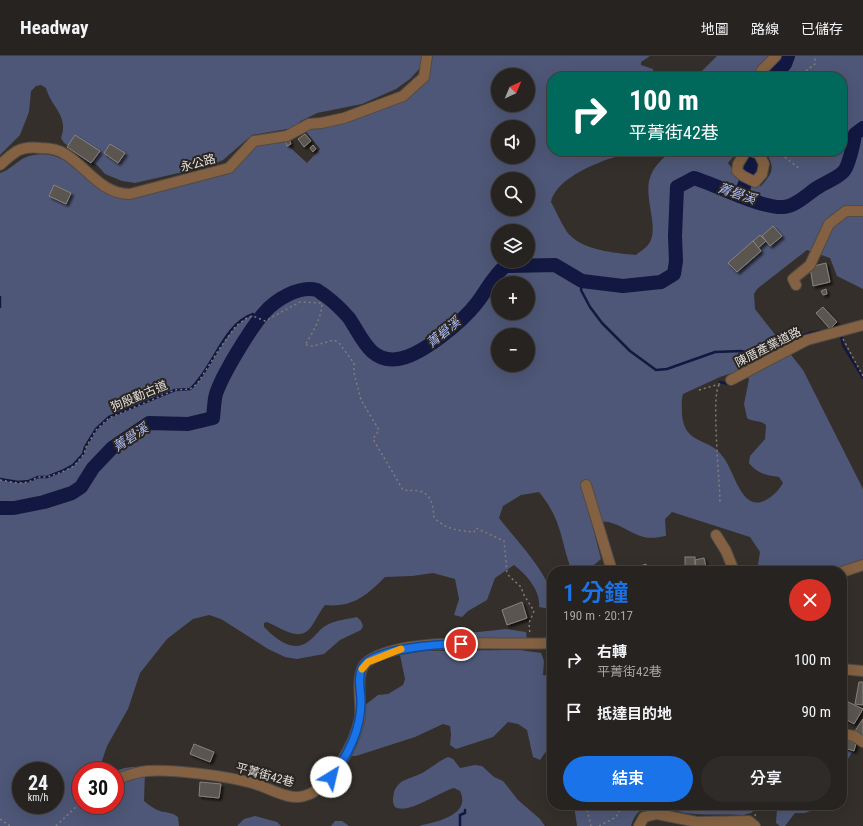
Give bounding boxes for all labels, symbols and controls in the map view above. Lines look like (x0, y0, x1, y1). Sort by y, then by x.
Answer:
text: Headway (20, 16, 88, 39)
text: 地圖 (701, 21, 729, 37)
text: 路線 (751, 21, 779, 37)
text: 已儲存 (801, 21, 843, 37)
north arrow (491, 68, 535, 112)
map controls (491, 68, 535, 372)
text: 100 m (629, 84, 699, 117)
icon: right (563, 88, 615, 140)
button: sound (491, 120, 535, 164)
text: 平菁街42巷 (629, 122, 719, 143)
street label: 永公路 (179, 152, 217, 174)
button: search (491, 172, 535, 216)
water label: 菁礐溪 (716, 180, 760, 208)
button: layers (491, 224, 535, 268)
button: + (491, 276, 535, 320)
water label: 菁礐溪 (424, 313, 465, 351)
street label: 陳厝產業道路 (733, 324, 803, 370)
button: − (491, 328, 535, 372)
street label: 狗殷勤古道 (109, 378, 169, 414)
water label: 菁礐溪 (110, 419, 152, 455)
text: 1 分鐘 (563, 579, 629, 607)
button: close (789, 579, 831, 621)
text: 190 m · 20:17 (563, 608, 633, 623)
pin (444, 627, 478, 661)
icon: arrive (450, 633, 472, 655)
text: 右轉 (597, 643, 627, 661)
icon: right (563, 649, 585, 671)
text: 100 m (794, 651, 831, 669)
text: 平菁街42巷 (597, 664, 662, 679)
icon: arrive (563, 701, 585, 723)
text: 90 m (801, 703, 831, 721)
text: 抵達目的地 (597, 705, 672, 723)
position arrow (310, 756, 352, 798)
button: 結束 (563, 756, 693, 802)
button: 分享 (701, 756, 831, 802)
street label: 平菁街42巷 (234, 760, 296, 790)
speed limit sign: 30 (72, 762, 124, 814)
text: 24 (28, 771, 48, 795)
text: km/h (28, 792, 48, 803)

